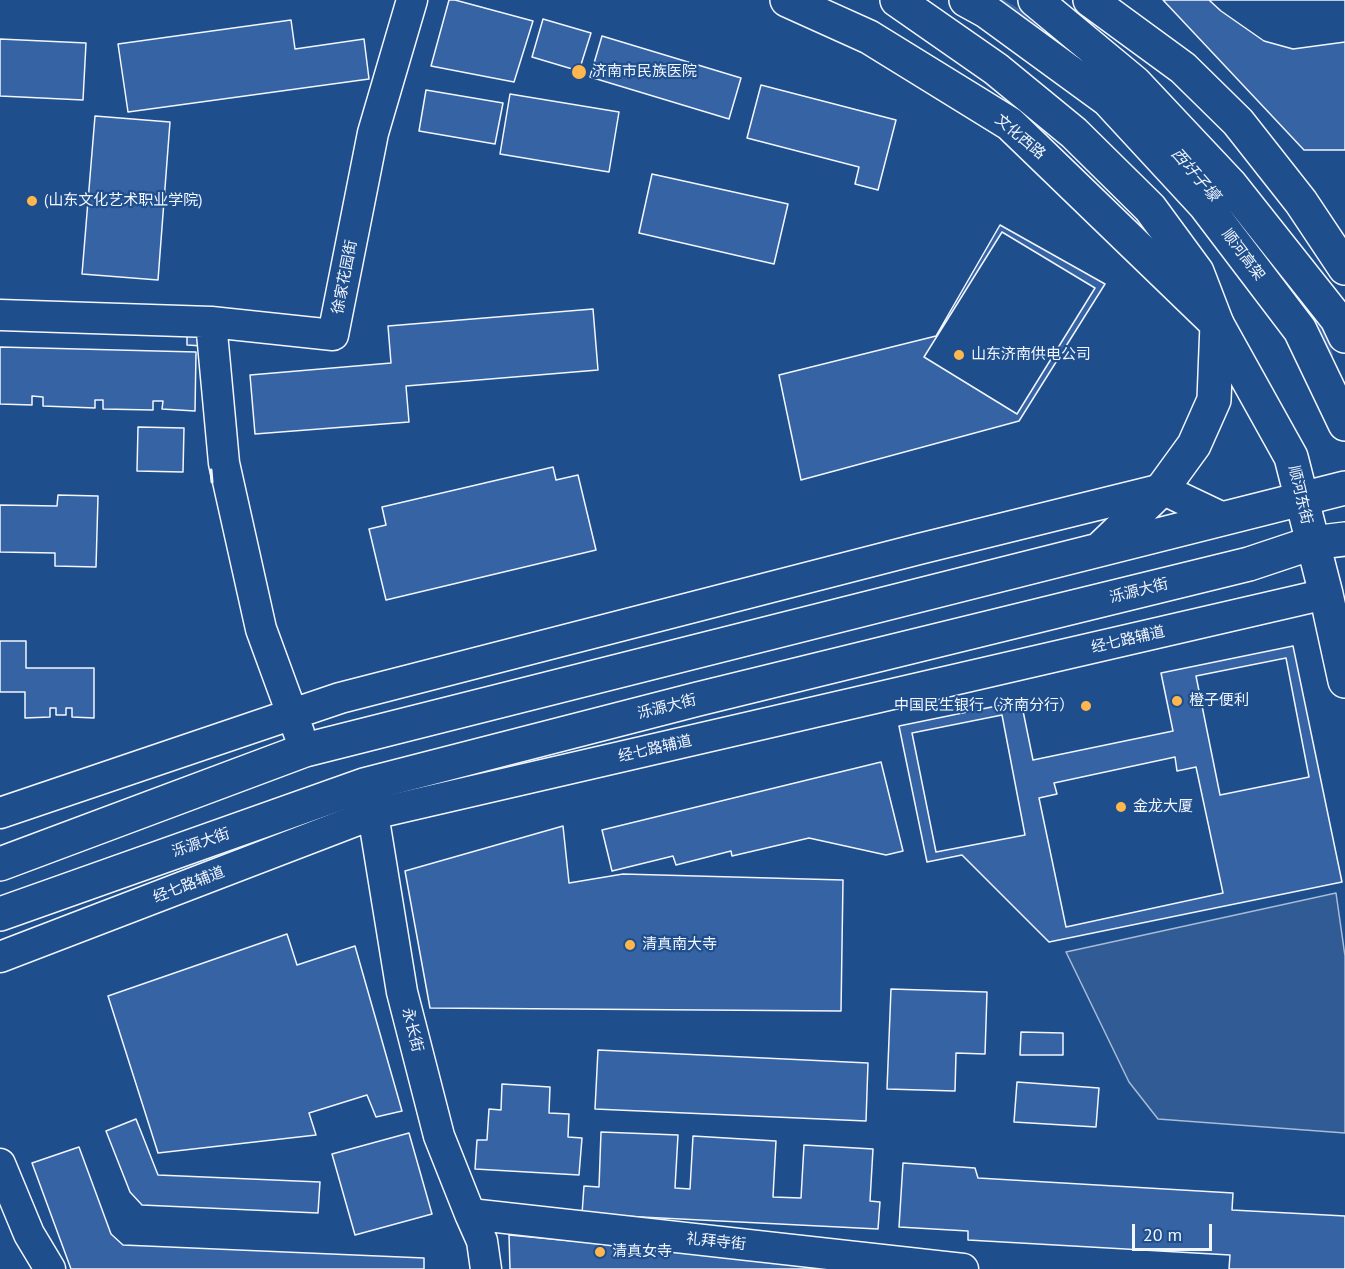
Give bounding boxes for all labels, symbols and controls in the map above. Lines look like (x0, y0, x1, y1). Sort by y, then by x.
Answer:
marker: 济南市民族医院 (570, 63, 588, 81)
place label: 济南市民族医院 (592, 63, 697, 81)
street label: 文化西路 (991, 111, 1049, 163)
water label: 西圩子壕 (1167, 145, 1223, 205)
place label: (山东文化艺术职业学院) (44, 192, 202, 210)
marker: (山东文化艺术职业学院) (25, 194, 39, 208)
street label: 顺河高架 (1218, 226, 1268, 284)
street label: 徐家花园街 (329, 238, 361, 316)
place label: 山东济南供电公司 (971, 346, 1091, 364)
marker: 山东济南供电公司 (952, 348, 966, 362)
street label: 顺河东街 (1284, 464, 1316, 526)
street label: 泺源大街 (1108, 575, 1170, 607)
street label: 经七路辅道 (1089, 623, 1167, 657)
street label: 泺源大街 (636, 691, 698, 723)
place label: 橙子便利 (1189, 692, 1249, 710)
marker: 橙子便利 (1170, 694, 1184, 708)
place label: 中国民生银行（济南分行） (894, 697, 1074, 715)
marker: 中国民生银行（济南分行） (1079, 699, 1093, 713)
street label: 经七路辅道 (616, 732, 694, 766)
place label: 金龙大厦 (1133, 798, 1193, 816)
marker: 金龙大厦 (1114, 800, 1128, 814)
street label: 泺源大街 (170, 825, 232, 861)
street label: 经七路辅道 (151, 863, 227, 907)
place label: 清真南大寺 (642, 936, 717, 954)
marker: 清真南大寺 (623, 938, 637, 952)
street label: 永长街 (398, 1006, 426, 1054)
scale bar (1135, 1212, 1214, 1250)
text: 20 m (1143, 1223, 1182, 1246)
street label: 礼拜寺街 (685, 1230, 747, 1254)
place label: 清真女寺 (612, 1243, 672, 1261)
marker: 清真女寺 (593, 1245, 607, 1259)

